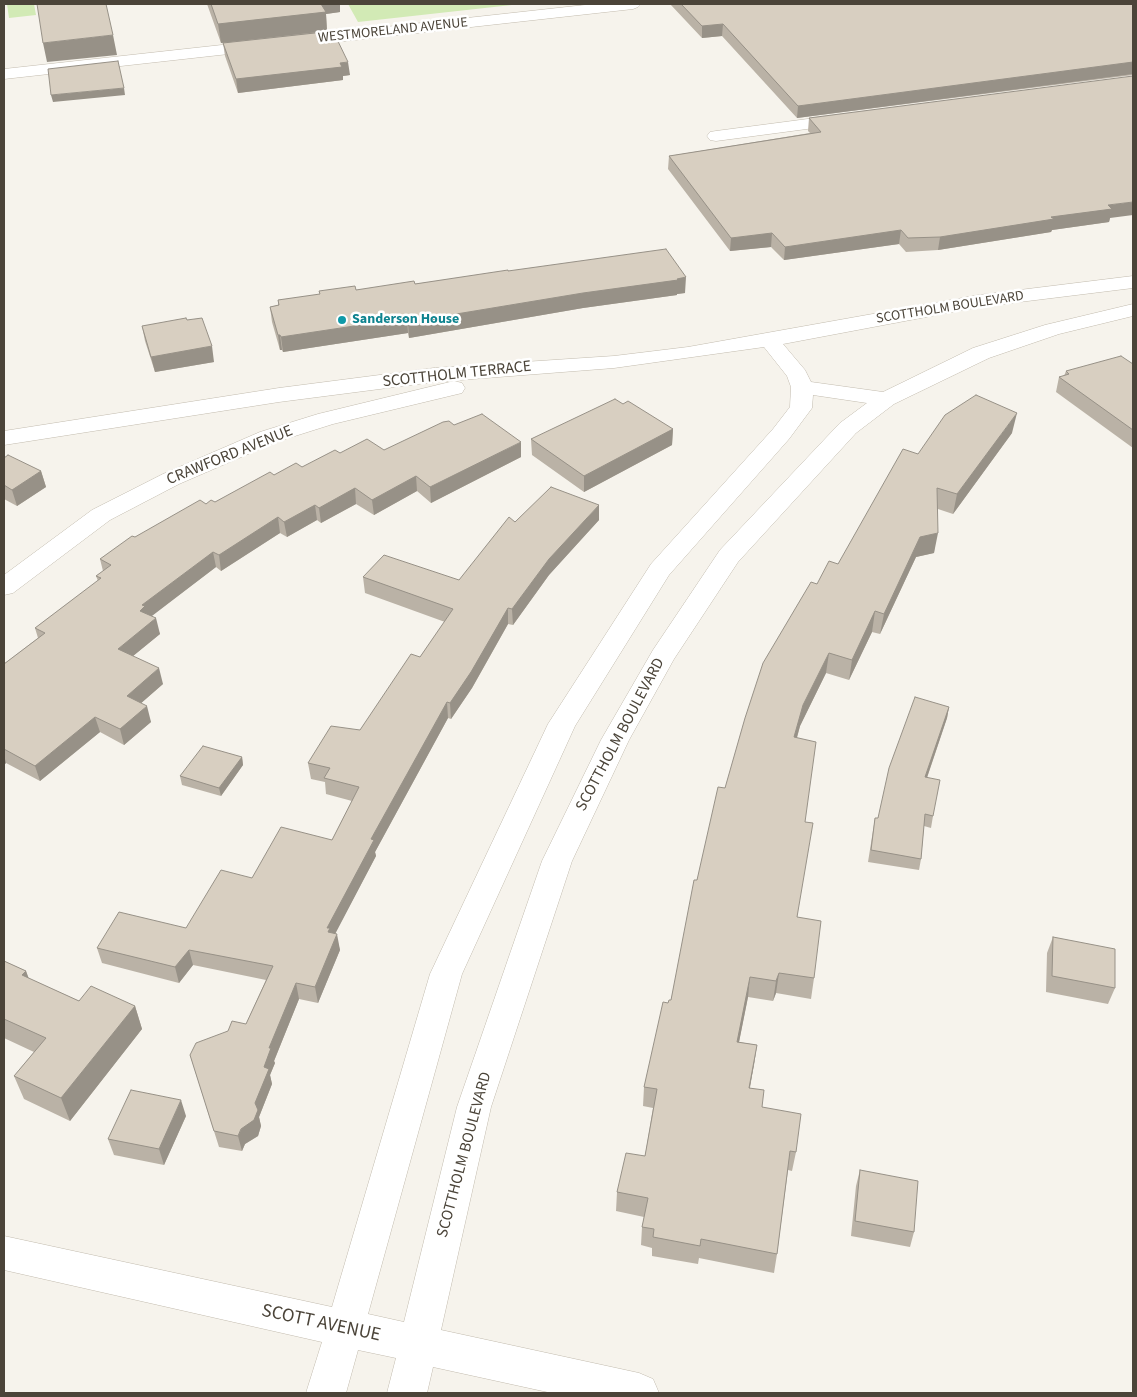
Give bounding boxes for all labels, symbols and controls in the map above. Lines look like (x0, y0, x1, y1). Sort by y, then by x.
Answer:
street label: WESTMORELAND AVENUE (317, 15, 469, 47)
street label: SCOTTHOLM BOULEVARD (875, 288, 1025, 328)
place label: Sanderson House (352, 312, 459, 328)
marker: Sanderson House (336, 314, 348, 326)
street label: SCOTTHOLM TERRACE (382, 358, 532, 392)
street label: CRAWFORD AVENUE (164, 422, 296, 490)
street label: SCOTTHOLM BOULEVARD (573, 655, 669, 815)
street label: SCOTTHOLM BOULEVARD (434, 1070, 496, 1240)
street label: SCOTT AVENUE (259, 1300, 383, 1348)

